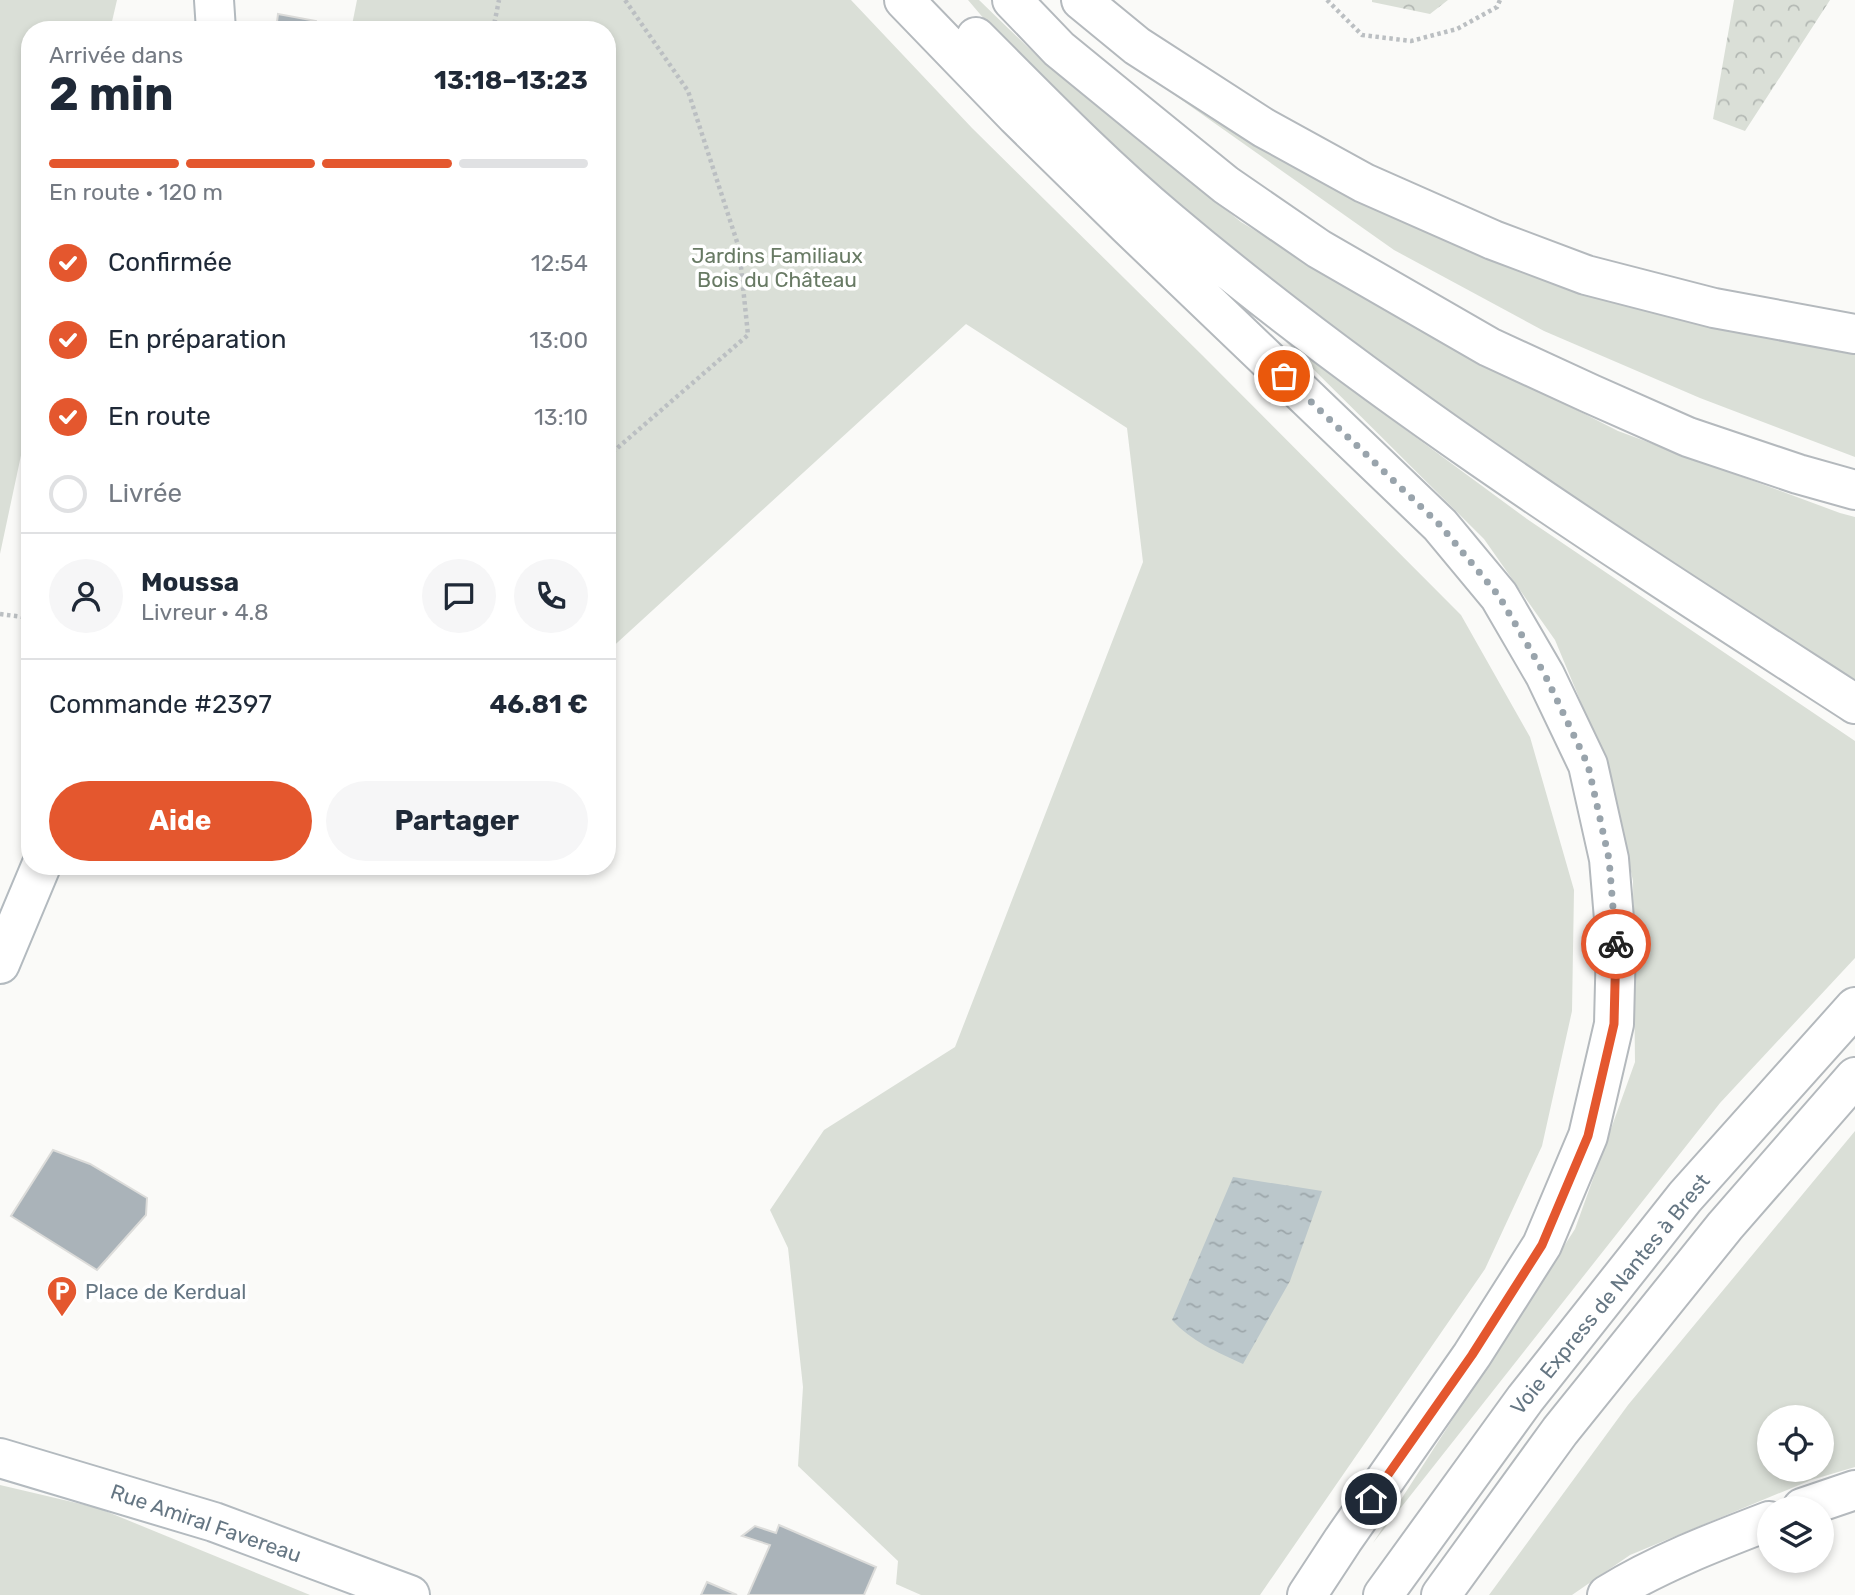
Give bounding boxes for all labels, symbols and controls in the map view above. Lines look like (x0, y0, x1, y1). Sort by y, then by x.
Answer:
text: Arrivée dans (49, 41, 183, 69)
text: 13:18–13:23 (434, 65, 588, 96)
text: 2 min (49, 67, 174, 122)
text: En route · 120 m (49, 178, 223, 206)
park label: Jardins Familiaux Bois du Château (691, 243, 863, 292)
icon: check (49, 244, 87, 282)
text: Confirmée (108, 247, 232, 278)
text: 12:54 (531, 249, 588, 277)
icon: check (49, 321, 87, 359)
text: En préparation (108, 324, 286, 355)
text: 13:00 (529, 326, 588, 354)
pin (1254, 346, 1314, 406)
icon: bag (1265, 357, 1303, 395)
icon: check (49, 398, 87, 436)
text: En route (108, 401, 211, 432)
text: 13:10 (534, 403, 588, 431)
text: Livrée (108, 478, 182, 509)
button: person (49, 559, 123, 633)
button: chat (422, 559, 496, 633)
button: phone (514, 559, 588, 633)
text: Moussa (141, 567, 239, 598)
text: Livreur · 4.8 (141, 598, 269, 626)
text: Commande #2397 (49, 689, 272, 720)
text: 46.81 € (490, 689, 588, 720)
button: Aide (49, 781, 312, 861)
button: Partager (326, 781, 588, 861)
courier (1581, 909, 1651, 979)
icon: bike (1597, 925, 1635, 963)
street label: Voie Express de Nantes à Brest (1505, 1169, 1715, 1419)
parking icon: Place de Kerdual (45, 1274, 79, 1318)
place label: Place de Kerdual (85, 1279, 246, 1304)
map controls (1757, 1405, 1834, 1573)
button: locate (1757, 1405, 1834, 1482)
pin (1341, 1469, 1401, 1529)
street label: Rue Amiral Favereau (107, 1479, 305, 1567)
icon: home (1352, 1480, 1390, 1518)
button: layers (1757, 1496, 1834, 1573)

